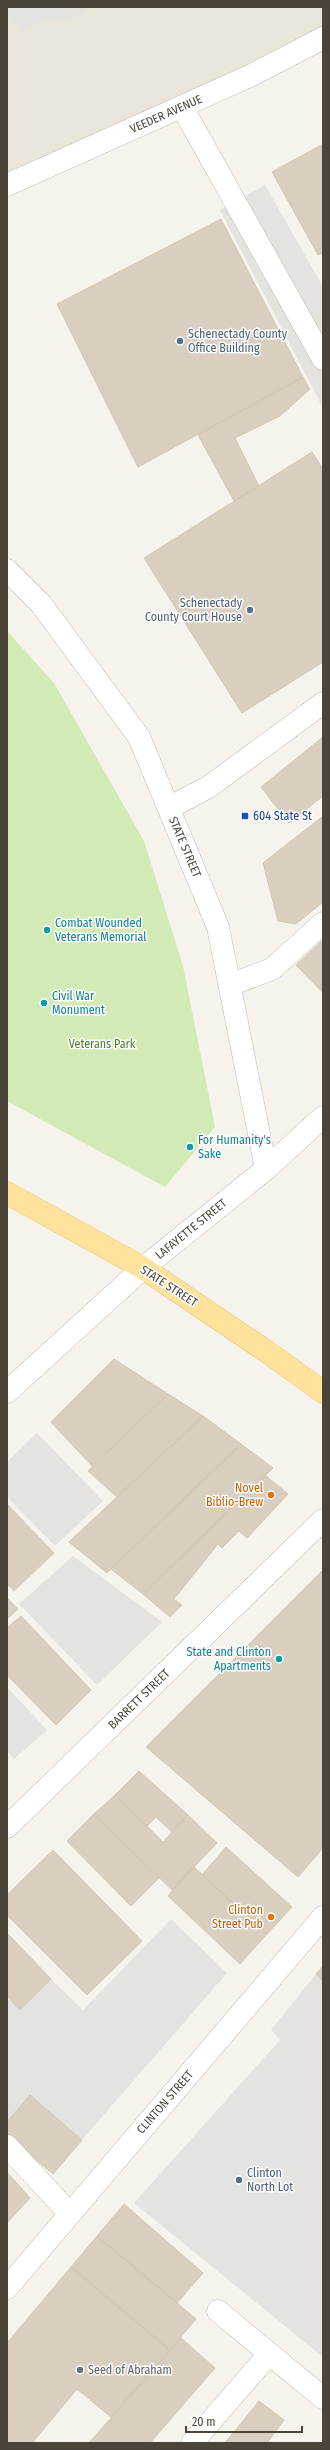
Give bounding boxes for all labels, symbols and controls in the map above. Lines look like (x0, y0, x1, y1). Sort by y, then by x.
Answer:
street label: VEEDER AVENUE (128, 92, 204, 136)
place label: Schenectady County Office Building (188, 327, 288, 355)
marker: Schenectady County Office Building (175, 336, 185, 346)
place label: Schenectady County Court House (145, 596, 243, 624)
marker: Schenectady County Court House (245, 605, 255, 615)
place label: 604 State St (253, 809, 312, 823)
marker: 604 State St (240, 811, 250, 821)
street label: STATE STREET (166, 814, 204, 880)
place label: Combat Wounded Veterans Memorial (55, 916, 147, 944)
marker: Combat Wounded Veterans Memorial (42, 925, 52, 935)
place label: Civil War Monument (52, 989, 105, 1017)
marker: Civil War Monument (39, 998, 49, 1008)
park label: Veterans Park (69, 1037, 136, 1051)
place label: For Humanity's Sake (198, 1133, 271, 1161)
marker: For Humanity's Sake (185, 1142, 195, 1152)
street label: LAFAYETTE STREET (152, 1196, 230, 1262)
street label: STATE STREET (138, 1262, 200, 1310)
place label: Novel Biblio-Brew (206, 1481, 263, 1509)
marker: Novel Biblio-Brew (266, 1490, 276, 1500)
place label: State and Clinton Apartments (187, 1645, 271, 1673)
marker: State and Clinton Apartments (274, 1654, 284, 1664)
street label: BARRETT STREET (105, 1666, 173, 1732)
place label: Clinton Street Pub (212, 1903, 263, 1931)
marker: Clinton Street Pub (266, 1912, 276, 1922)
street label: CLINTON STREET (134, 2067, 197, 2136)
place label: Clinton North Lot (247, 2166, 293, 2194)
marker: Clinton North Lot (234, 2175, 244, 2185)
place label: Seed of Abraham (88, 2363, 172, 2377)
marker: Seed of Abraham (75, 2365, 85, 2375)
scale bar (186, 2408, 302, 2434)
text: 20 m (192, 2415, 216, 2429)

